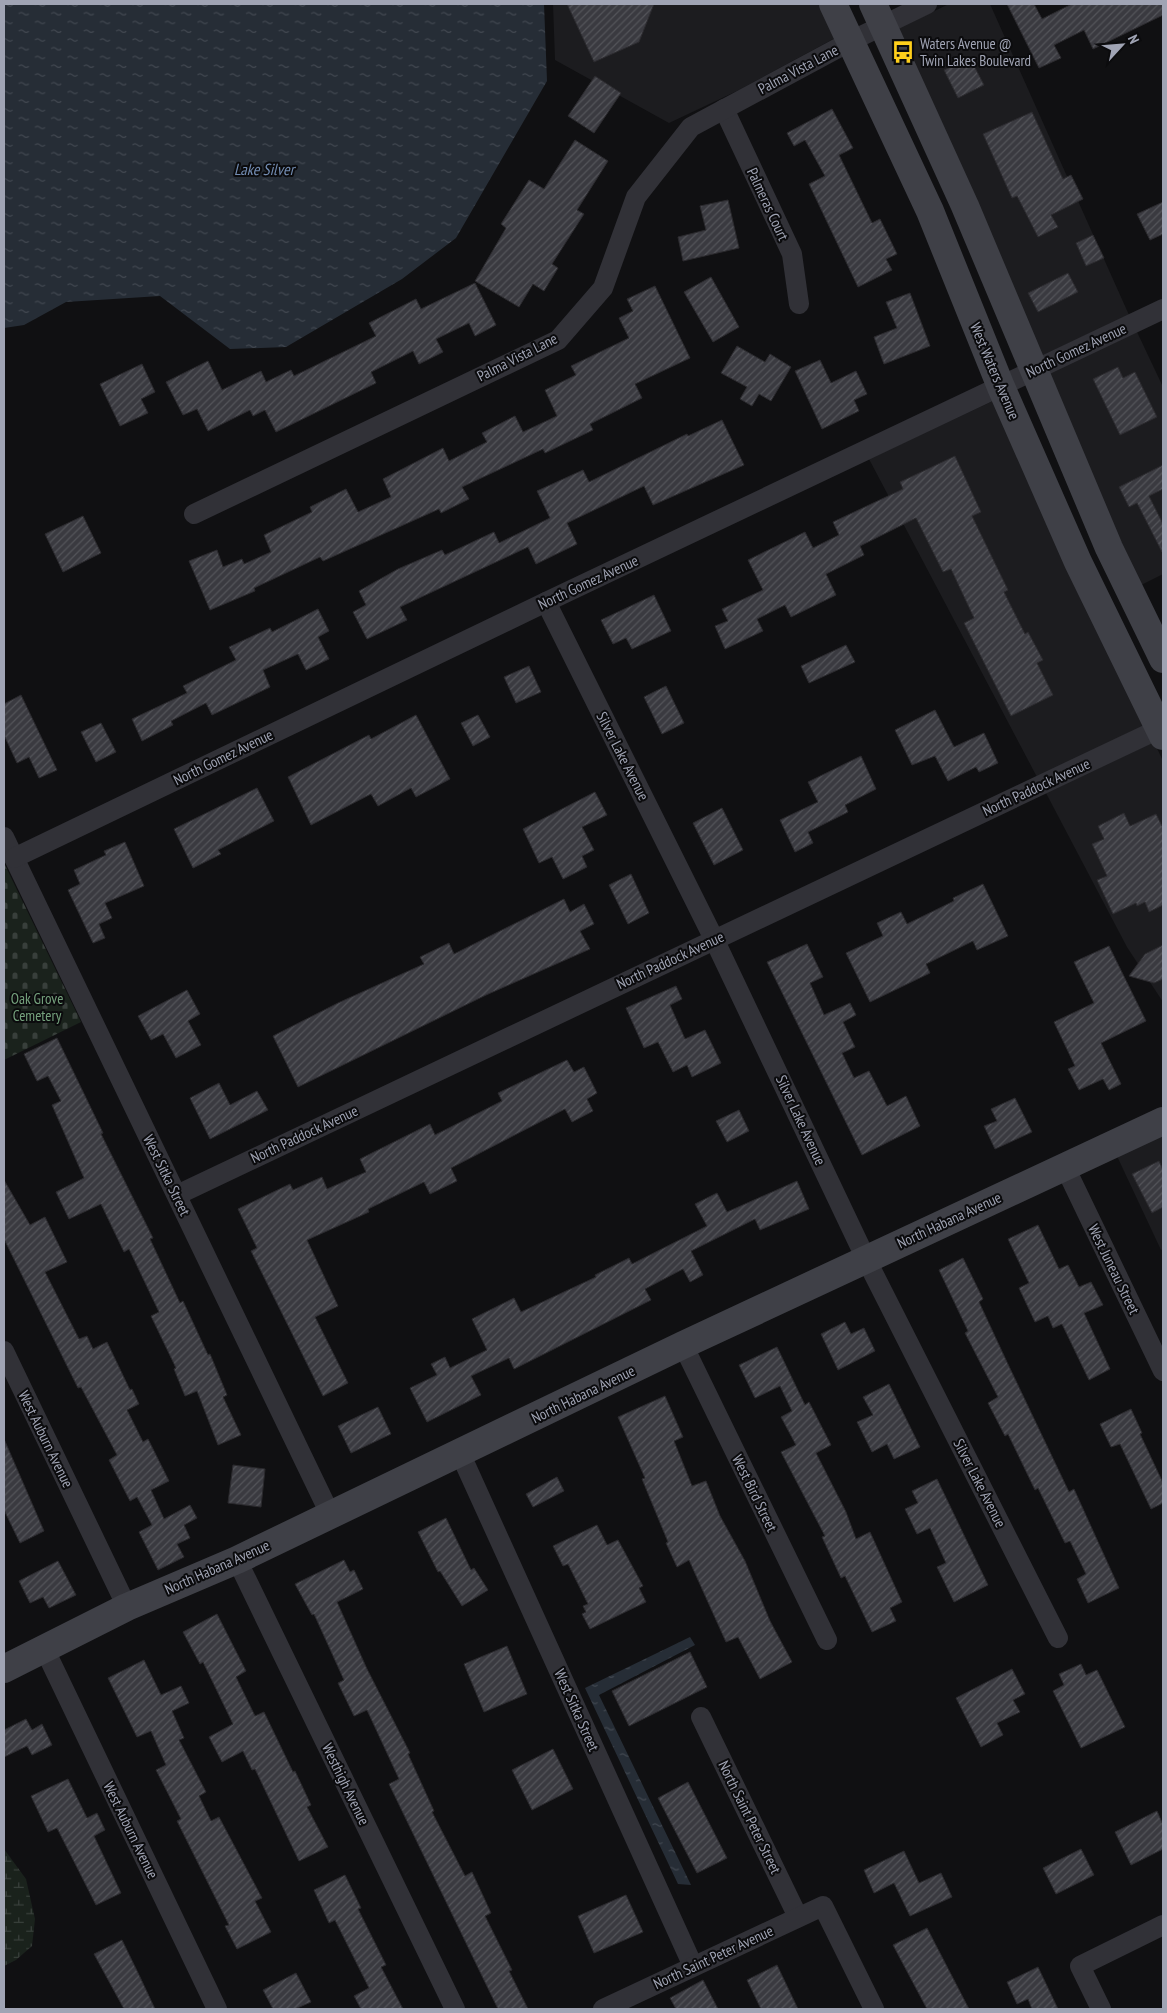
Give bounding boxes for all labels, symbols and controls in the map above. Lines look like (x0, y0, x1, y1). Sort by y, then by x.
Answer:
north arrow (1097, 20, 1147, 70)
text: N (1124, 32, 1143, 47)
place label: Waters Avenue @ Twin Lakes Boulevard (920, 34, 1031, 70)
bus stop icon: Waters Avenue @ Twin Lakes Boulevard (890, 39, 916, 65)
street label: Palma Vista Lane (755, 40, 841, 98)
water label: Lake Silver (234, 159, 297, 179)
street label: Palmeras Court (743, 165, 793, 243)
street label: North Gomez Avenue (1023, 318, 1129, 382)
street label: West Waters Avenue (966, 320, 1024, 422)
street label: Palma Vista Lane (474, 329, 560, 385)
street label: North Gomez Avenue (535, 550, 641, 614)
street label: Silver Lake Avenue (592, 708, 654, 804)
street label: North Gomez Avenue (170, 725, 276, 789)
street label: North Paddock Avenue (979, 754, 1093, 820)
street label: North Paddock Avenue (613, 927, 727, 993)
park label: Oak Grove Cemetery (11, 989, 63, 1025)
street label: Silver Lake Avenue (772, 1072, 830, 1168)
street label: North Paddock Avenue (247, 1101, 361, 1167)
street label: West Sitka Street (139, 1131, 195, 1219)
street label: North Habana Avenue (894, 1188, 1004, 1252)
street label: West Juneau Street (1084, 1221, 1144, 1317)
street label: North Habana Avenue (528, 1361, 638, 1427)
street label: West Auburn Avenue (14, 1387, 78, 1491)
street label: Silver Lake Avenue (949, 1435, 1011, 1531)
street label: West Bird Street (728, 1451, 782, 1535)
street label: North Habana Avenue (162, 1535, 272, 1599)
street label: West Sitka Street (550, 1666, 604, 1754)
street label: Westhigh Avenue (318, 1740, 374, 1828)
street label: North Saint Peter Street (714, 1757, 786, 1877)
street label: West Auburn Avenue (99, 1778, 163, 1882)
street label: North Saint Peter Avenue (650, 1921, 776, 1993)

